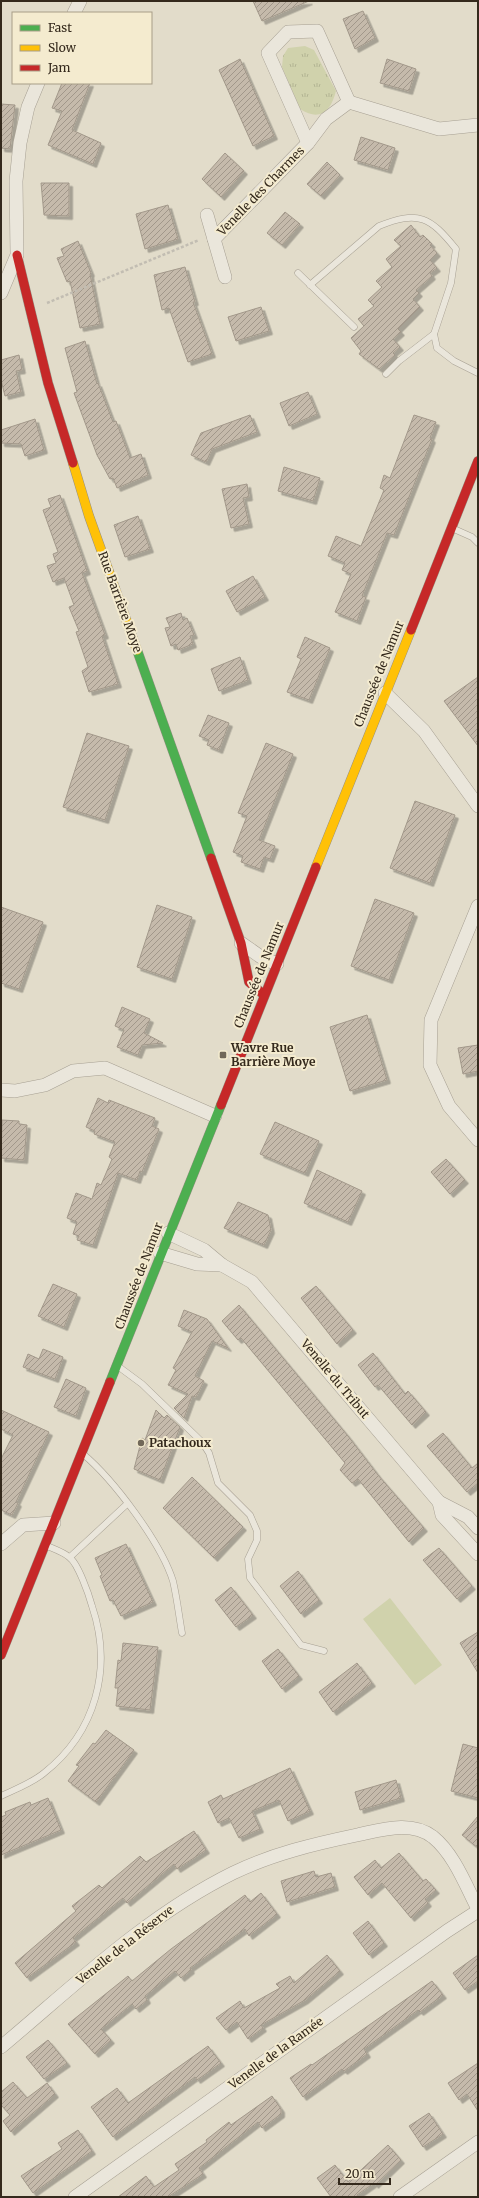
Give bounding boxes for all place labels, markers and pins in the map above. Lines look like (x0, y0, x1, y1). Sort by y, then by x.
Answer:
place label: Wavre Rue Barrière Moye (230, 1040, 316, 1069)
marker: Wavre Rue Barrière Moye (218, 1050, 228, 1060)
place label: Patachoux (149, 1435, 212, 1450)
marker: Patachoux (136, 1438, 146, 1448)

